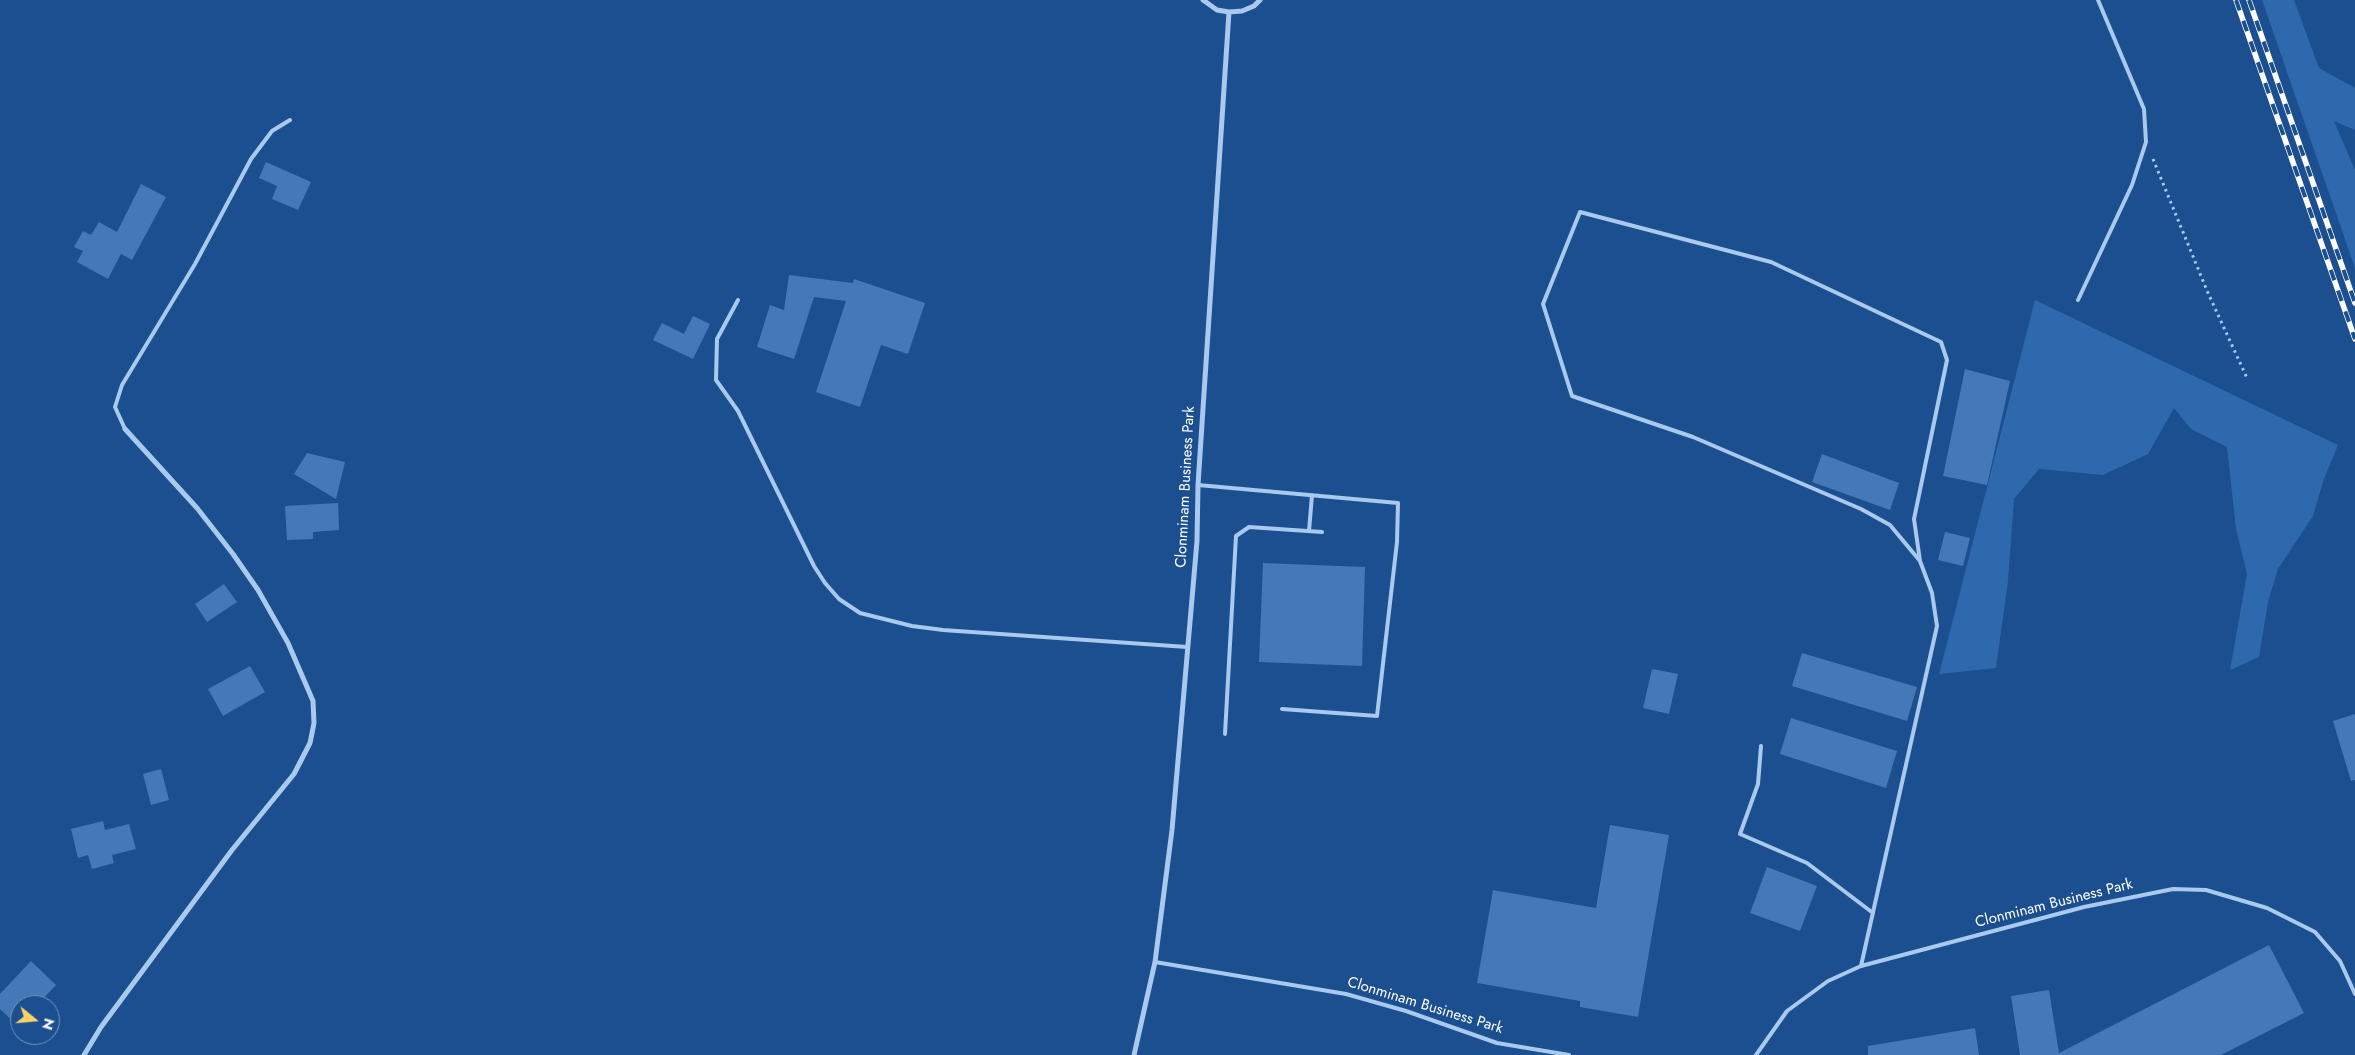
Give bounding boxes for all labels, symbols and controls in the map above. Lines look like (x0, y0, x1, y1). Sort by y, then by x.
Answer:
street label: Clonminam Business Park (1173, 406, 1199, 568)
street label: Clonminam Business Park (1973, 876, 2135, 932)
street label: Clonminam Business Park (1345, 974, 1505, 1038)
north arrow (10, 995, 60, 1045)
text: N (37, 1016, 60, 1032)

